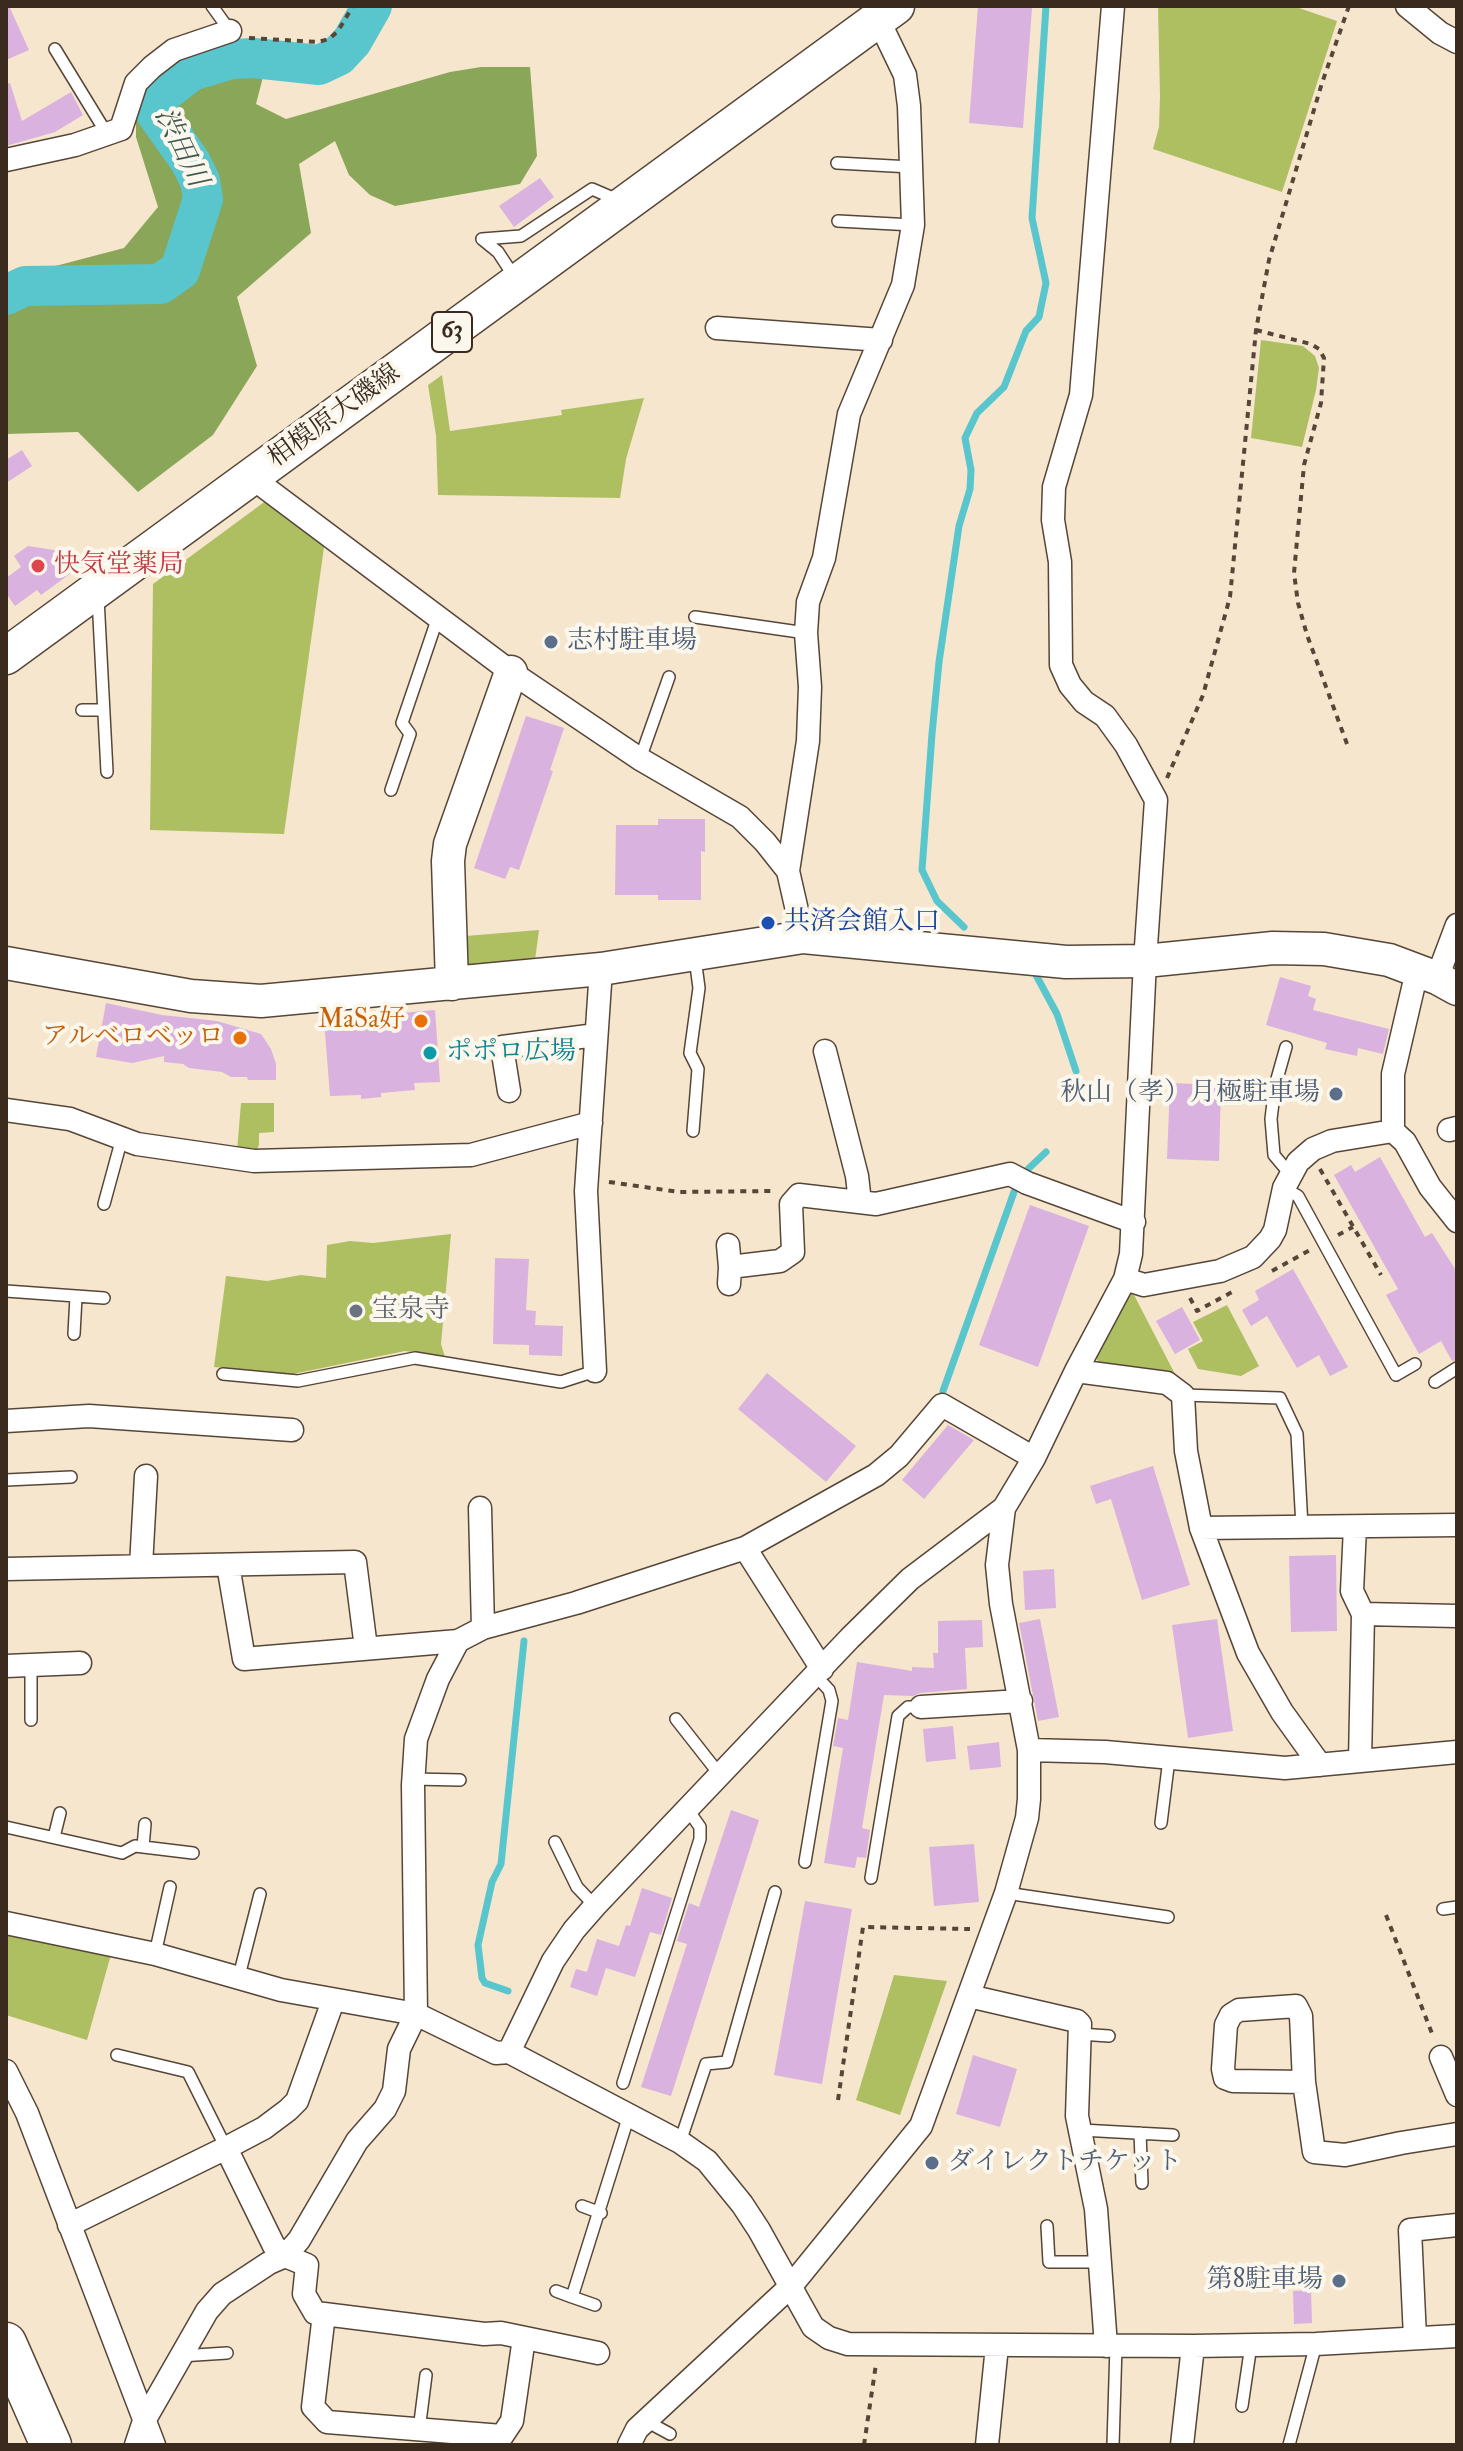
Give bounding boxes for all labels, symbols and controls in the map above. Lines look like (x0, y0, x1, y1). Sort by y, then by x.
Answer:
water label: 渋田川 (145, 103, 213, 193)
road number: 63 (432, 312, 472, 352)
street label: 相模原大磯線 (263, 359, 407, 475)
place label: 快気堂薬局 (54, 550, 184, 582)
marker: 快気堂薬局 (29, 557, 47, 575)
place label: 志村駐車場 (567, 626, 697, 658)
marker: 志村駐車場 (542, 633, 560, 651)
place label: 共済会館入口 (784, 907, 940, 939)
marker: 共済会館入口 (759, 914, 777, 932)
place label: MaSa好 (318, 1005, 405, 1037)
marker: MaSa好 (412, 1012, 430, 1030)
place label: アルベロベッロ (42, 1022, 224, 1054)
marker: アルベロベッロ (231, 1029, 249, 1047)
place label: ポポロ広場 (446, 1037, 576, 1069)
marker: ポポロ広場 (421, 1044, 439, 1062)
place label: 秋山（孝）月極駐車場 (1060, 1078, 1320, 1110)
marker: 秋山（孝）月極駐車場 (1327, 1085, 1345, 1103)
place label: 宝泉寺 (372, 1295, 450, 1327)
marker: 宝泉寺 (347, 1302, 365, 1320)
place label: ダイレクトチケット (948, 2147, 1182, 2179)
marker: ダイレクトチケット (923, 2154, 941, 2172)
place label: 第8駐車場 (1207, 2265, 1323, 2297)
marker: 第8駐車場 (1330, 2272, 1348, 2290)

